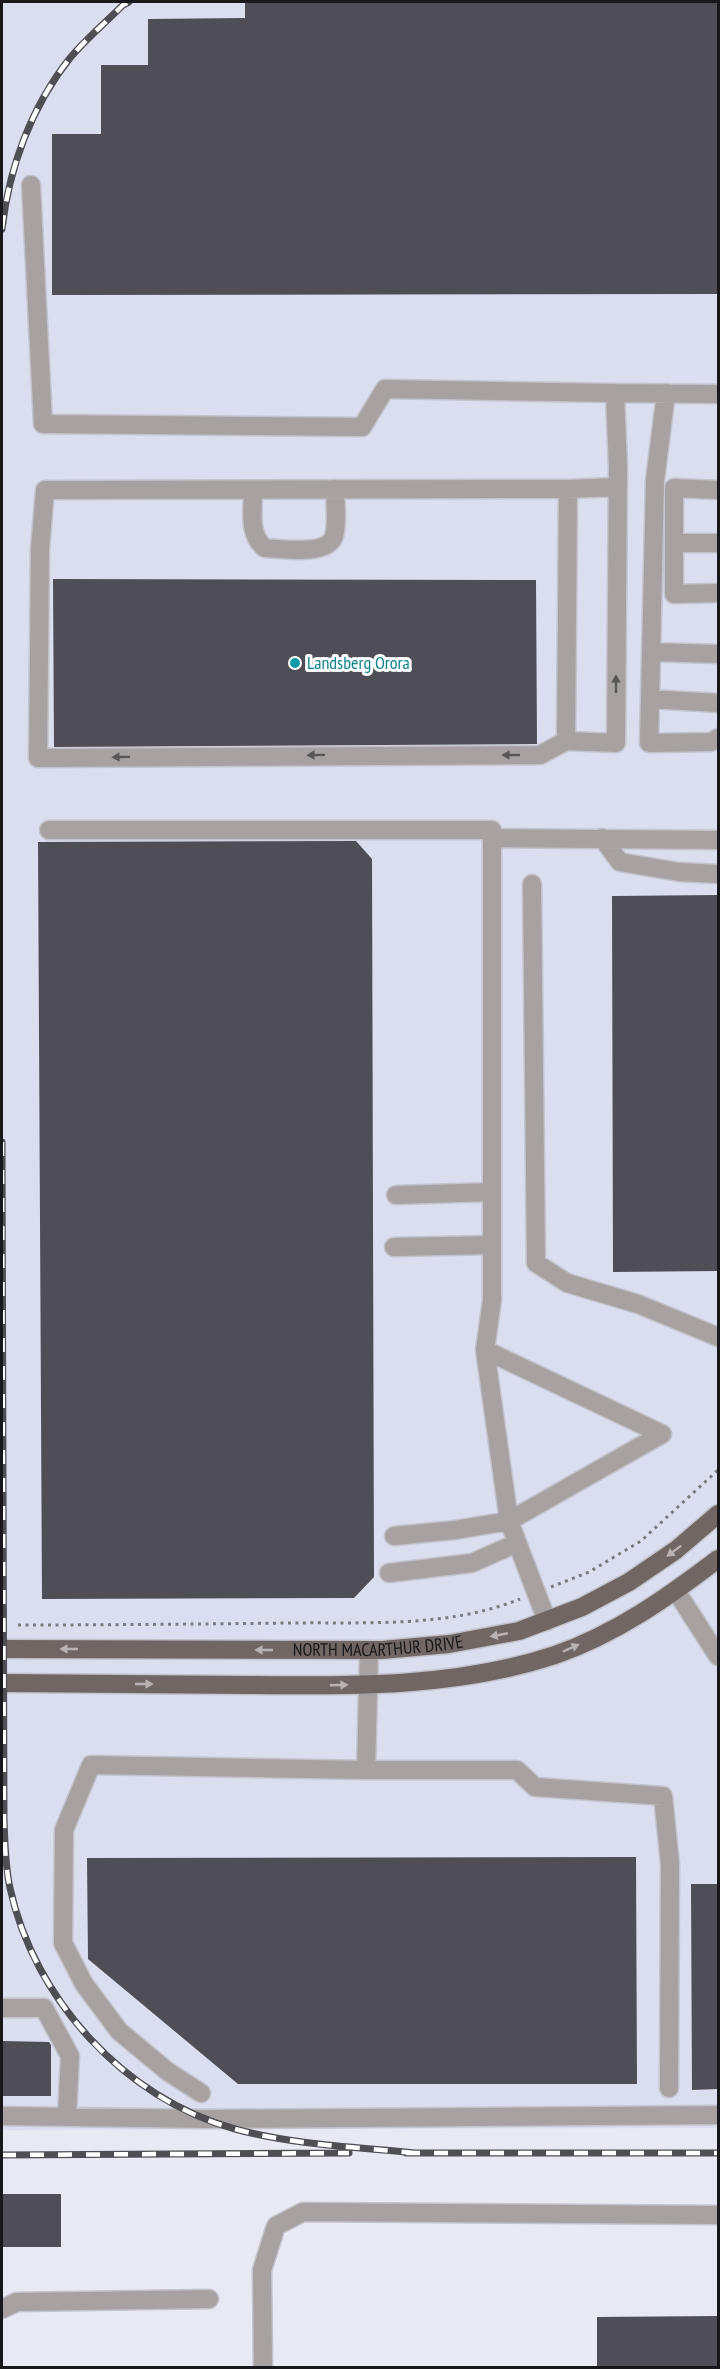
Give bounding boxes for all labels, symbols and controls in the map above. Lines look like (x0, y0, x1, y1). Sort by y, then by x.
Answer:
place label: Landsberg Orora (307, 651, 410, 674)
marker: Landsberg Orora (288, 656, 302, 670)
one-way arrow (611, 675, 621, 694)
one-way arrow (306, 750, 325, 760)
one-way arrow (501, 750, 520, 760)
one-way arrow (111, 752, 130, 762)
one-way arrow (666, 1545, 682, 1557)
street label: NORTH MACARTHUR DRIVE (293, 1630, 465, 1661)
one-way arrow (490, 1631, 509, 1640)
one-way arrow (563, 1643, 581, 1653)
one-way arrow (59, 1644, 78, 1654)
one-way arrow (254, 1645, 273, 1655)
one-way arrow (134, 1679, 153, 1689)
one-way arrow (329, 1680, 348, 1690)

